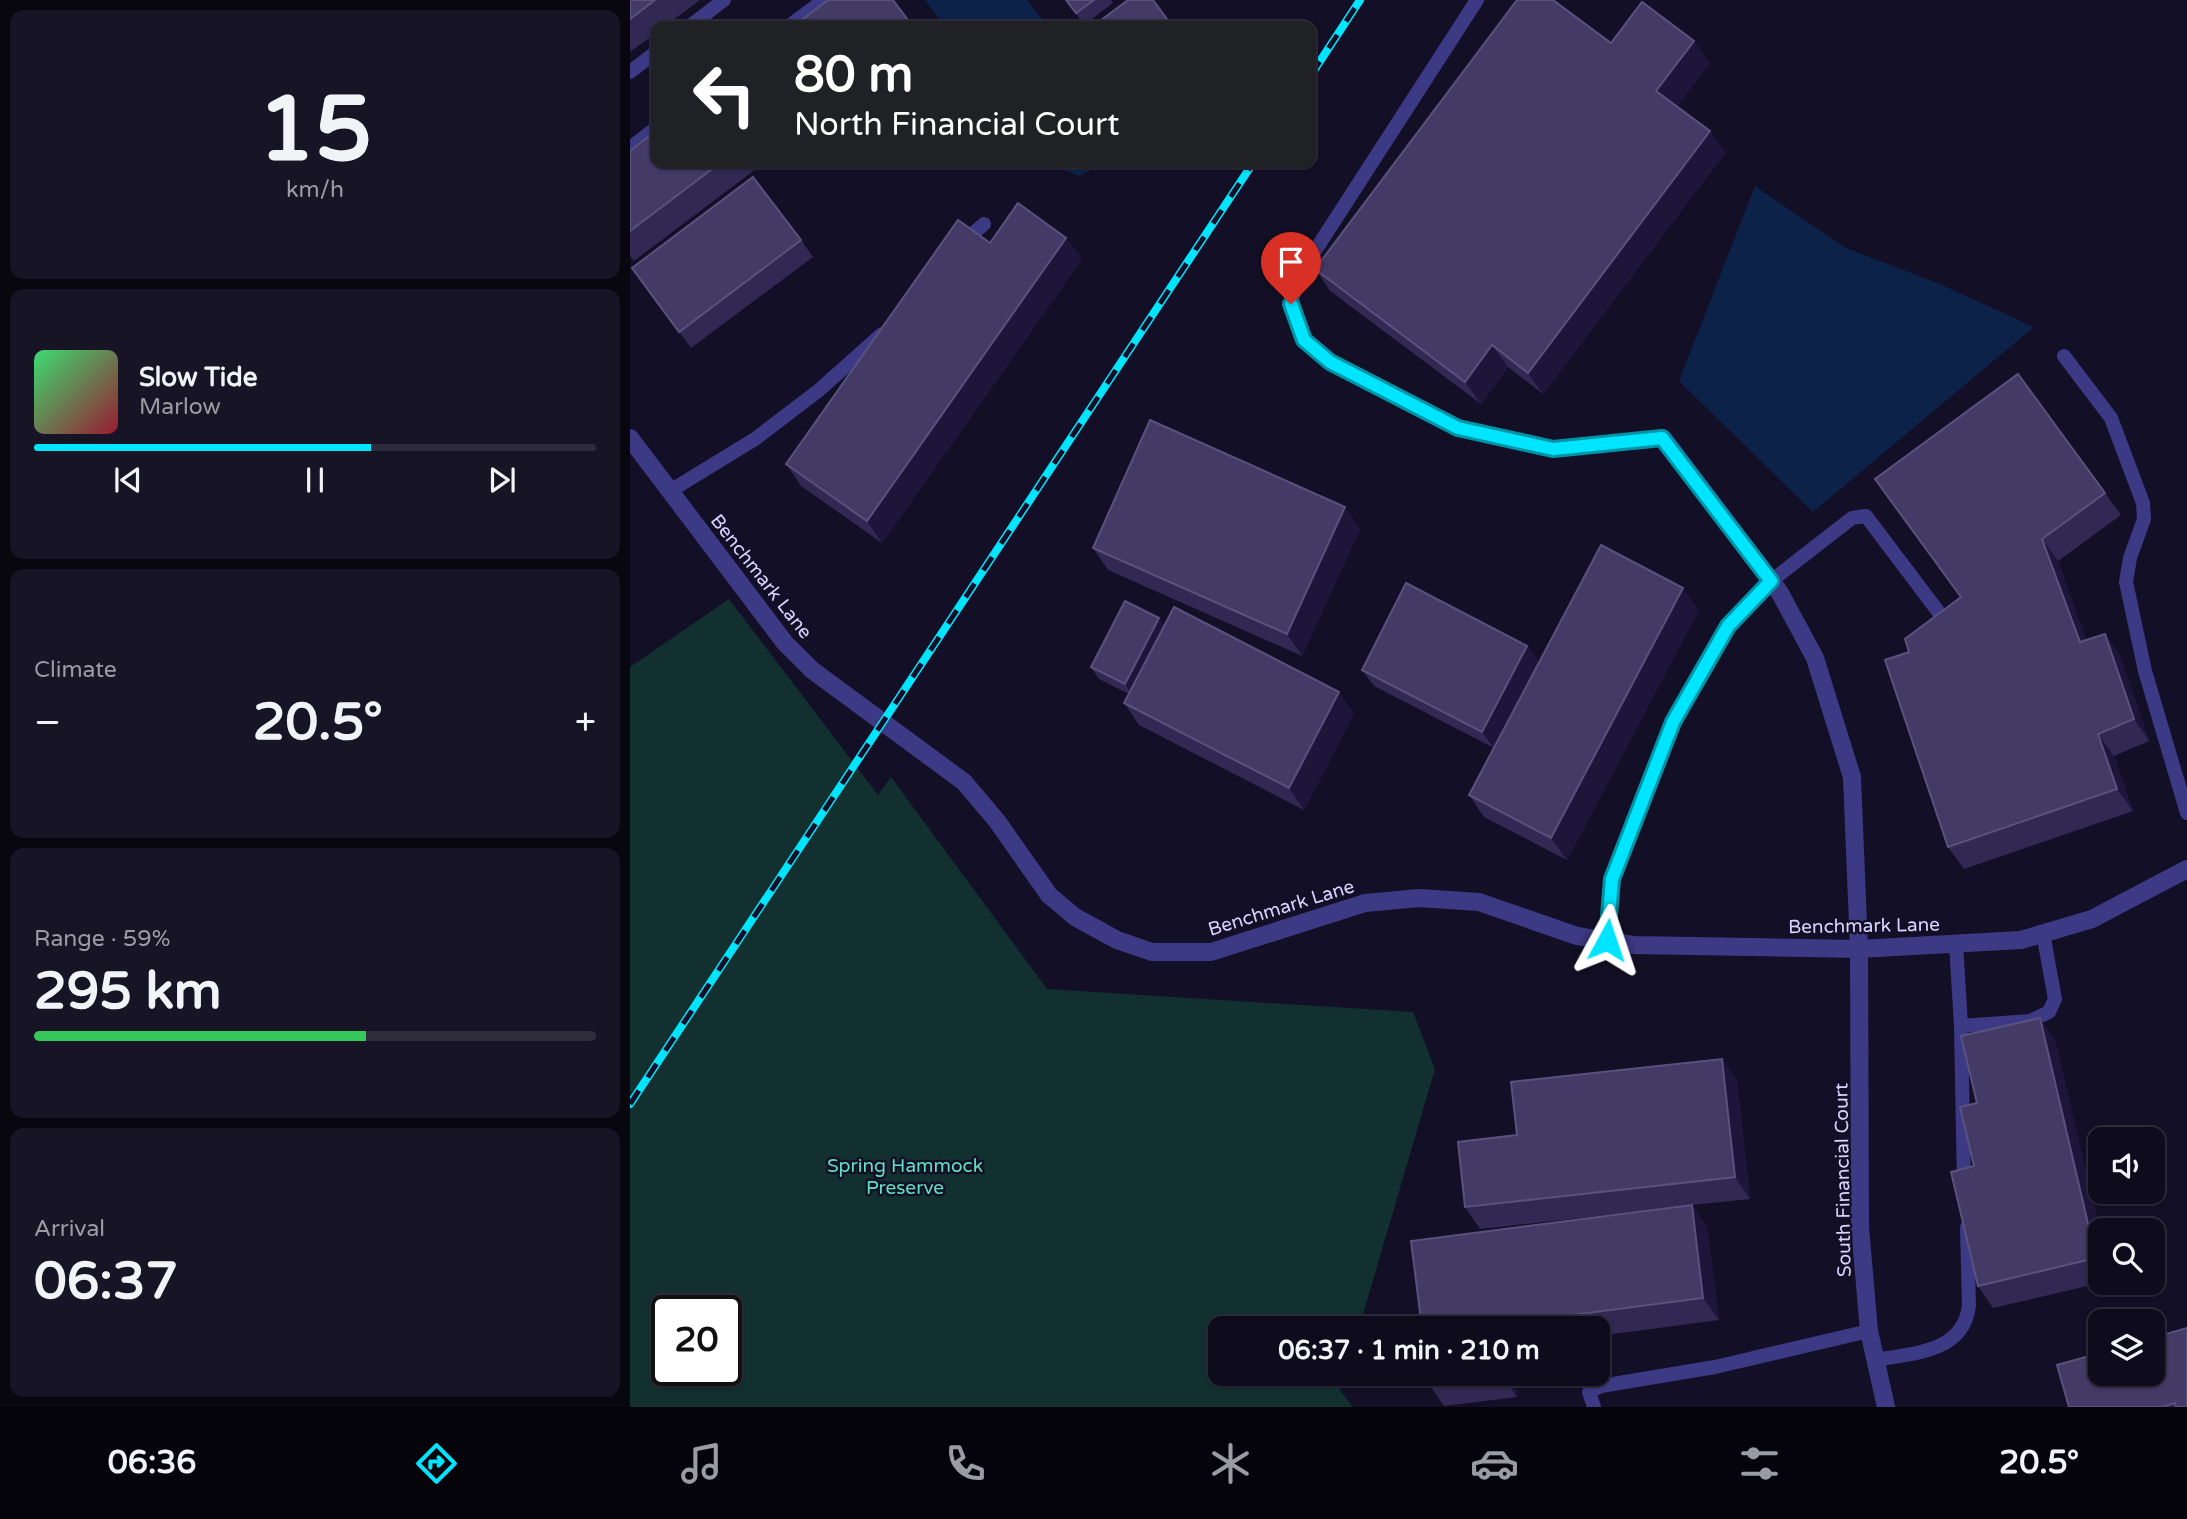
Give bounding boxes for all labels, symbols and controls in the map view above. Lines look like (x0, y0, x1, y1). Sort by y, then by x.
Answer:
text: 80 m (794, 46, 913, 105)
icon: left (679, 49, 770, 140)
text: 15 (258, 75, 372, 185)
text: North Financial Court (794, 106, 1119, 144)
text: km/h (286, 176, 344, 204)
pin (1261, 232, 1321, 304)
icon: arrive (1272, 243, 1310, 281)
text: Slow Tide (139, 362, 257, 393)
text: Marlow (139, 393, 221, 421)
icon: previous (109, 461, 147, 499)
icon: pause (296, 461, 334, 499)
icon: next (483, 461, 521, 499)
street label: Benchmark Lane (706, 510, 817, 643)
text: Climate (34, 656, 117, 684)
text: 20.5° (253, 691, 383, 754)
text: − (34, 700, 61, 746)
text: + (575, 700, 596, 746)
street label: Benchmark Lane (1206, 875, 1357, 941)
position arrow (1570, 903, 1644, 977)
street label: Benchmark Lane (1788, 914, 1940, 938)
text: Range · 59% (34, 925, 170, 953)
text: 295 km (34, 960, 222, 1023)
street label: South Financial Court (1830, 1083, 1856, 1277)
map controls (2088, 1127, 2165, 1386)
button: sound (2088, 1127, 2165, 1204)
park label: Spring Hammock Preserve (827, 1155, 983, 1199)
text: Arrival (34, 1215, 105, 1243)
button: search (2088, 1218, 2165, 1295)
text: 06:37 (34, 1250, 178, 1313)
speed limit sign: 20 (651, 1295, 742, 1386)
button: layers (2088, 1309, 2165, 1386)
text: 06:37 · 1 min · 210 m (1278, 1335, 1540, 1366)
icon: directions (412, 1439, 461, 1488)
icon: music (677, 1439, 726, 1488)
icon: phone (941, 1439, 990, 1488)
icon: climate (1206, 1439, 1255, 1488)
icon: car (1470, 1439, 1519, 1488)
icon: filters (1735, 1439, 1784, 1488)
text: 06:36 (108, 1444, 196, 1482)
text: 20.5° (1999, 1444, 2079, 1482)

